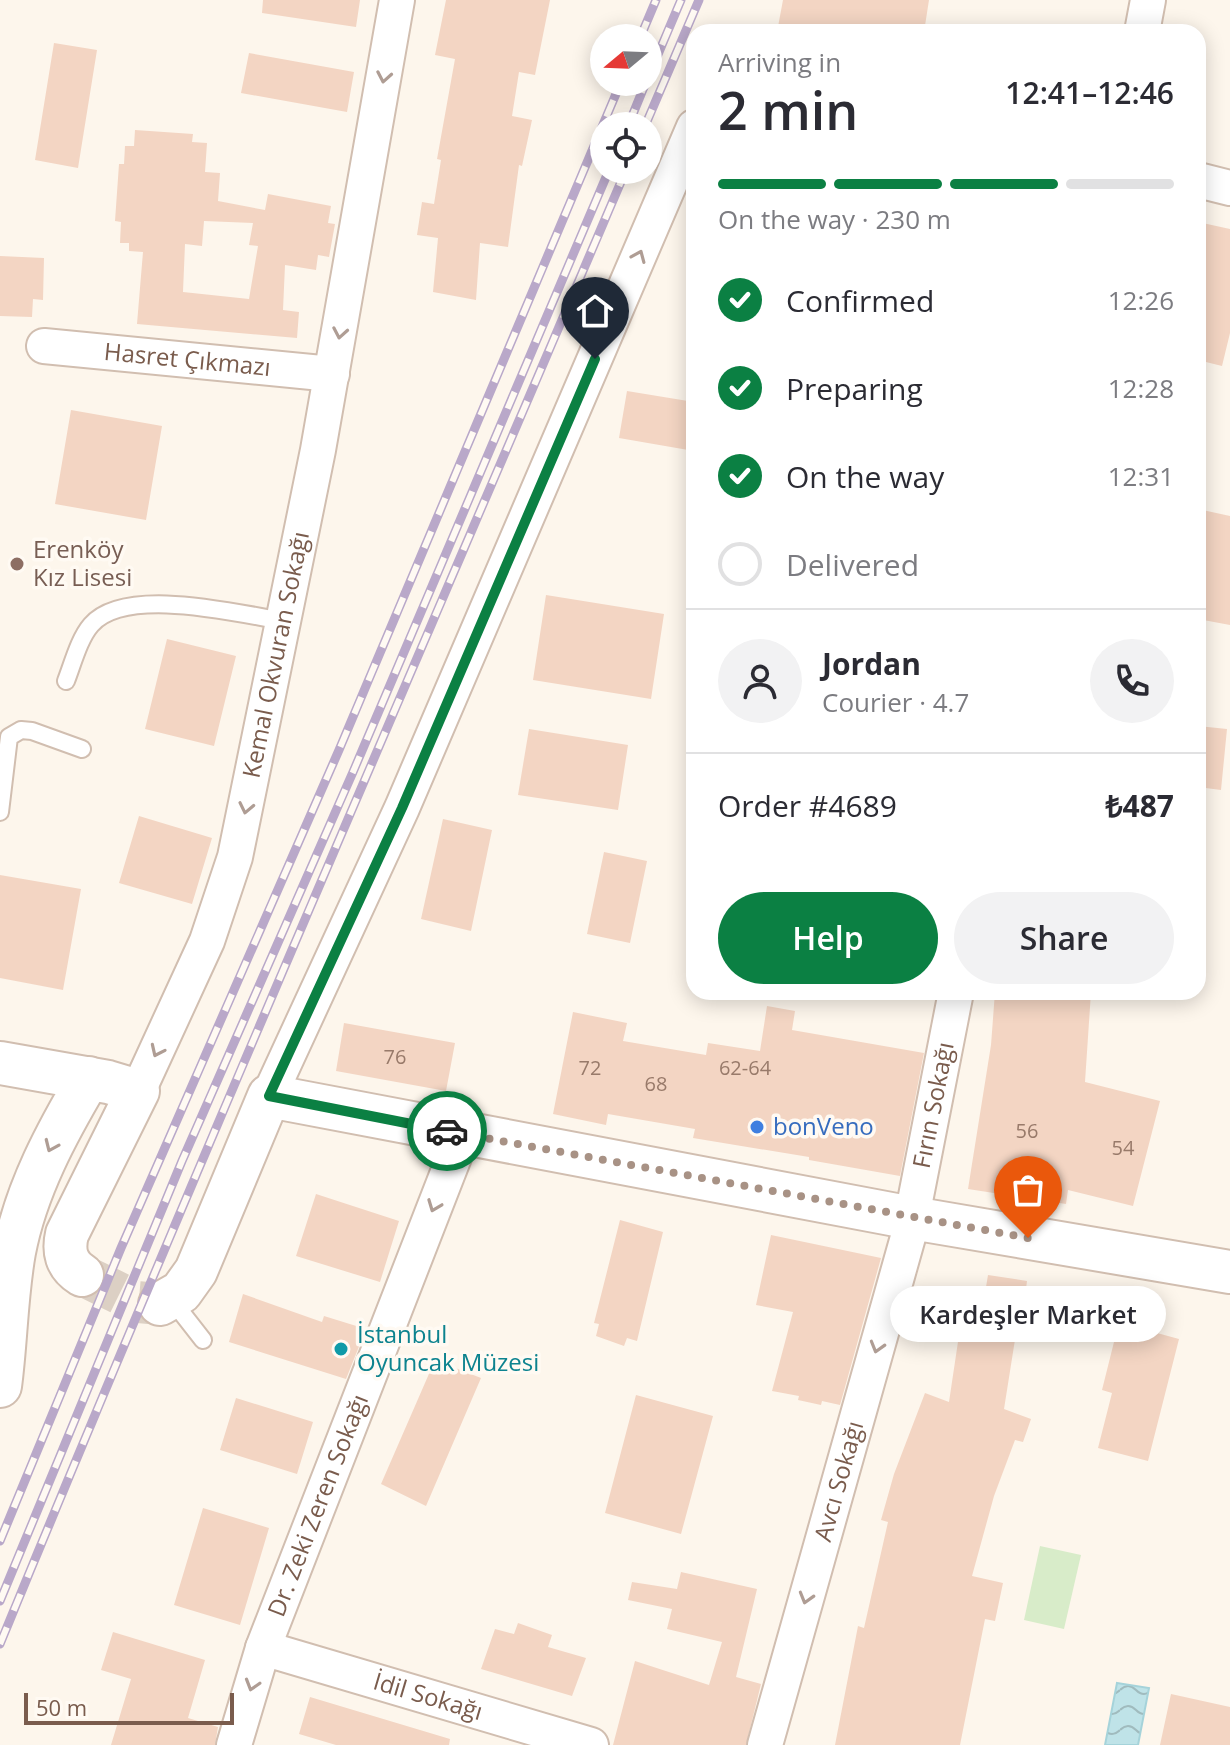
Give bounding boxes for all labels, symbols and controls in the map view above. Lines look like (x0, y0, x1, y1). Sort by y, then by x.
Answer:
north arrow (590, 24, 662, 96)
map controls (590, 24, 662, 184)
text: Arriving in (718, 44, 841, 80)
one-way arrow (376, 70, 393, 84)
text: 12:41–12:46 (1005, 72, 1174, 113)
text: 2 min (718, 74, 858, 145)
button: locate (590, 112, 662, 184)
text: On the way · 230 m (718, 201, 951, 237)
one-way arrow (630, 250, 646, 264)
pin (561, 277, 629, 359)
icon: check (718, 278, 762, 322)
text: Confirmed (786, 280, 934, 321)
text: 12:26 (1108, 282, 1174, 318)
icon: home (573, 289, 617, 333)
one-way arrow (332, 326, 349, 340)
street label: Hasret Çıkmazı (103, 334, 272, 383)
icon: check (718, 366, 762, 410)
text: Preparing (786, 368, 923, 409)
text: 12:28 (1108, 370, 1174, 406)
icon: check (718, 454, 762, 498)
text: On the way (786, 456, 944, 497)
text: 12:31 (1108, 458, 1174, 494)
street label: Kemal Okvuran Sokağı (234, 528, 316, 781)
place label: Erenköy Kız Lisesi (33, 532, 132, 593)
text: Delivered (786, 544, 919, 585)
marker: Erenköy Kız Lisesi (8, 555, 26, 573)
button: person (718, 639, 802, 723)
button: phone (1090, 639, 1174, 723)
text: Jordan (822, 643, 921, 684)
text: Courier · 4.7 (822, 684, 969, 720)
text: Order #4689 (718, 785, 897, 826)
text: ₺487 (1105, 785, 1174, 826)
one-way arrow (238, 801, 255, 814)
button: Help (718, 892, 938, 984)
button: Share (954, 892, 1174, 984)
street label: Fırın Sokağı (904, 1039, 961, 1171)
one-way arrow (151, 1043, 167, 1057)
house number: 76 (384, 1043, 406, 1070)
house number: 72 (579, 1054, 601, 1081)
house number: 62-64 (719, 1054, 772, 1081)
house number: 68 (645, 1070, 667, 1097)
courier (407, 1091, 487, 1171)
icon: car (425, 1109, 469, 1153)
place label: bonVeno (773, 1109, 874, 1142)
house number: 56 (1016, 1117, 1038, 1144)
marker: bonVeno (748, 1118, 766, 1136)
house number: 54 (1112, 1134, 1135, 1161)
one-way arrow (45, 1138, 61, 1152)
pin (994, 1156, 1062, 1238)
icon: bag (1006, 1168, 1050, 1212)
one-way arrow (427, 1198, 444, 1212)
callout: Kardeşler Market (890, 1286, 1166, 1342)
text: Kardeşler Market (919, 1296, 1137, 1332)
place label: İstanbul Oyuncak Müzesi (357, 1317, 539, 1378)
marker: İstanbul Oyuncak Müzesi (332, 1340, 350, 1358)
one-way arrow (870, 1340, 886, 1354)
street label: Dr. Zeki Zeren Sokağı (259, 1389, 375, 1621)
street label: Avcı Sokağı (805, 1417, 870, 1545)
one-way arrow (799, 1590, 815, 1604)
street label: İdil Sokağı (370, 1664, 487, 1727)
one-way arrow (245, 1677, 261, 1691)
scale bar (24, 1689, 234, 1725)
text: 50 m (36, 1692, 87, 1722)

